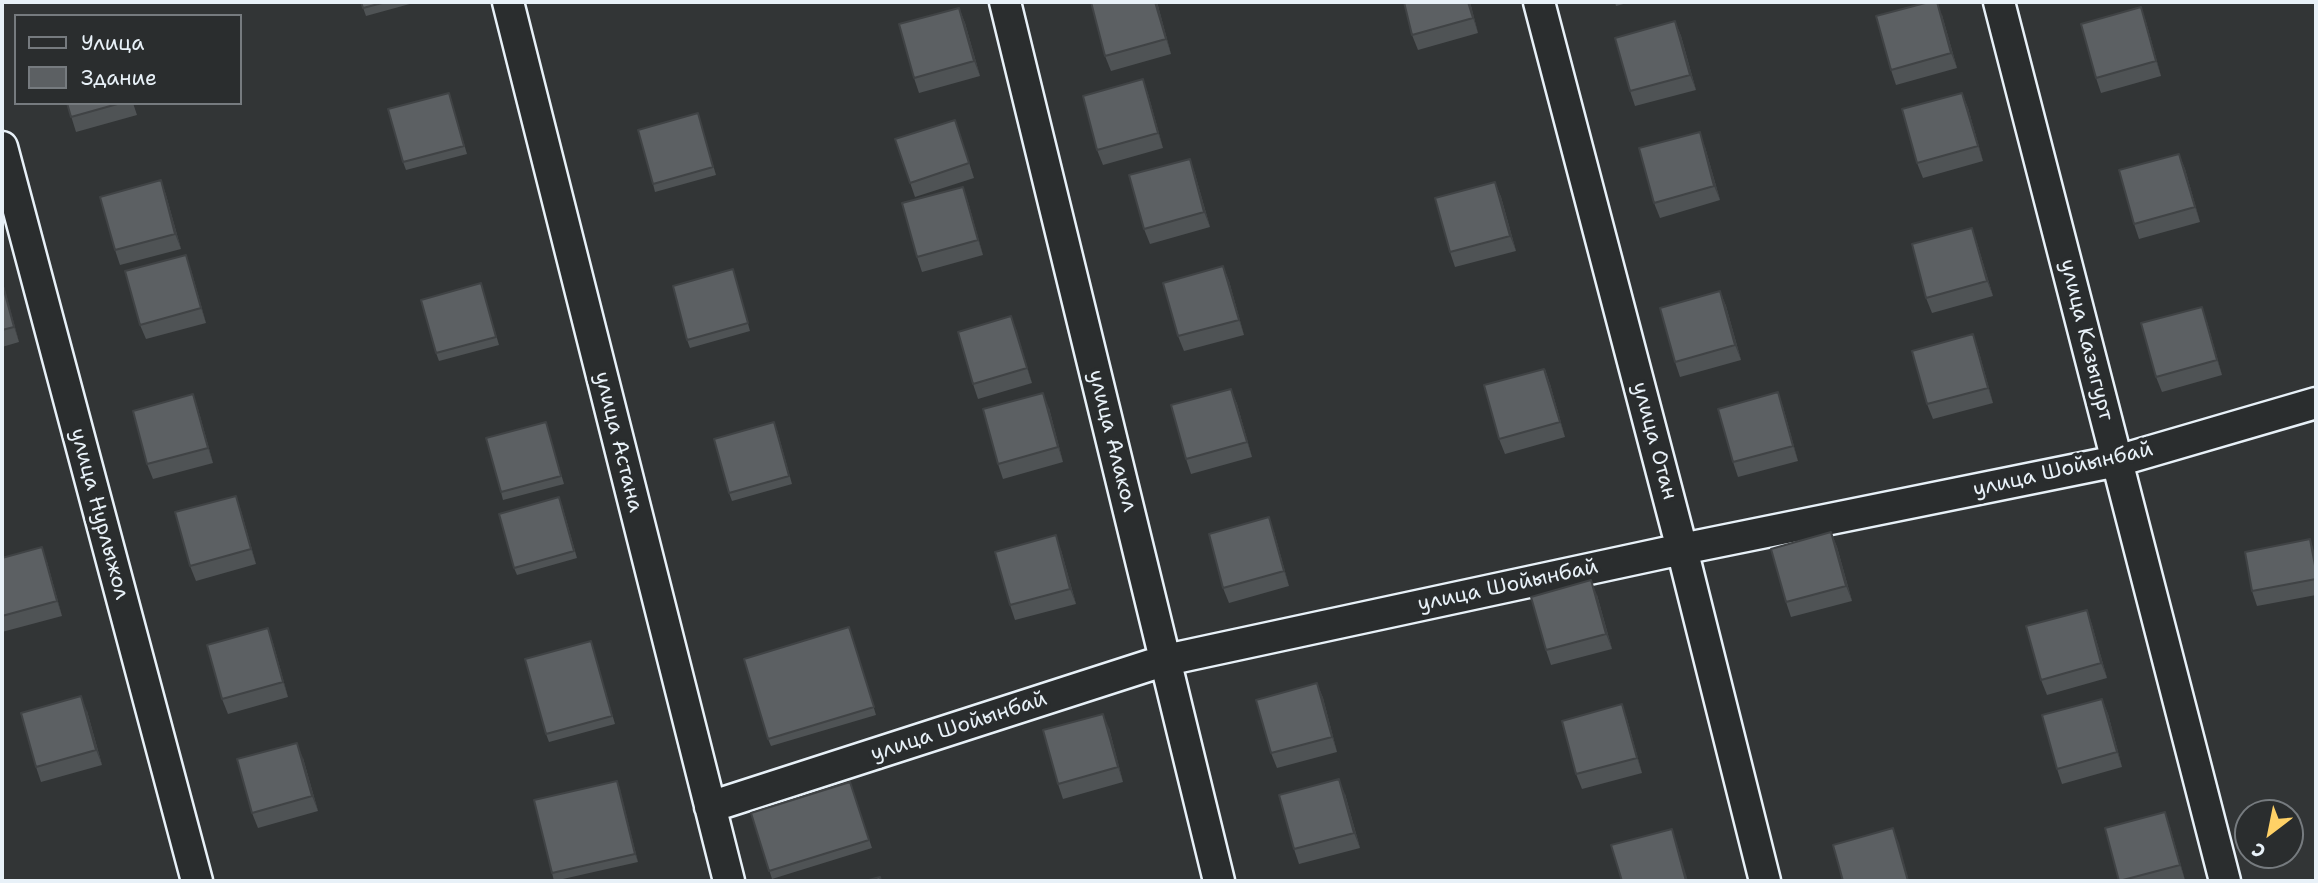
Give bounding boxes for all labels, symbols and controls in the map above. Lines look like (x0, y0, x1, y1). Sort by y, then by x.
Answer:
legend (14, 14, 242, 105)
text: Улица (81, 29, 144, 57)
text: Здание (81, 64, 157, 92)
street label: улица Казыгурт (2054, 257, 2118, 423)
street label: улица Алакол (1082, 367, 1142, 515)
street label: улица Астана (588, 369, 648, 515)
street label: улица Отан (1626, 379, 1682, 503)
street label: улица Нурлыжол (64, 426, 134, 602)
street label: улица Шойынбай (1971, 437, 2155, 503)
street label: улица Шойынбай (1416, 555, 1600, 617)
street label: улица Шойынбай (868, 687, 1050, 767)
north arrow (2234, 799, 2304, 869)
text: С (2247, 837, 2270, 864)

